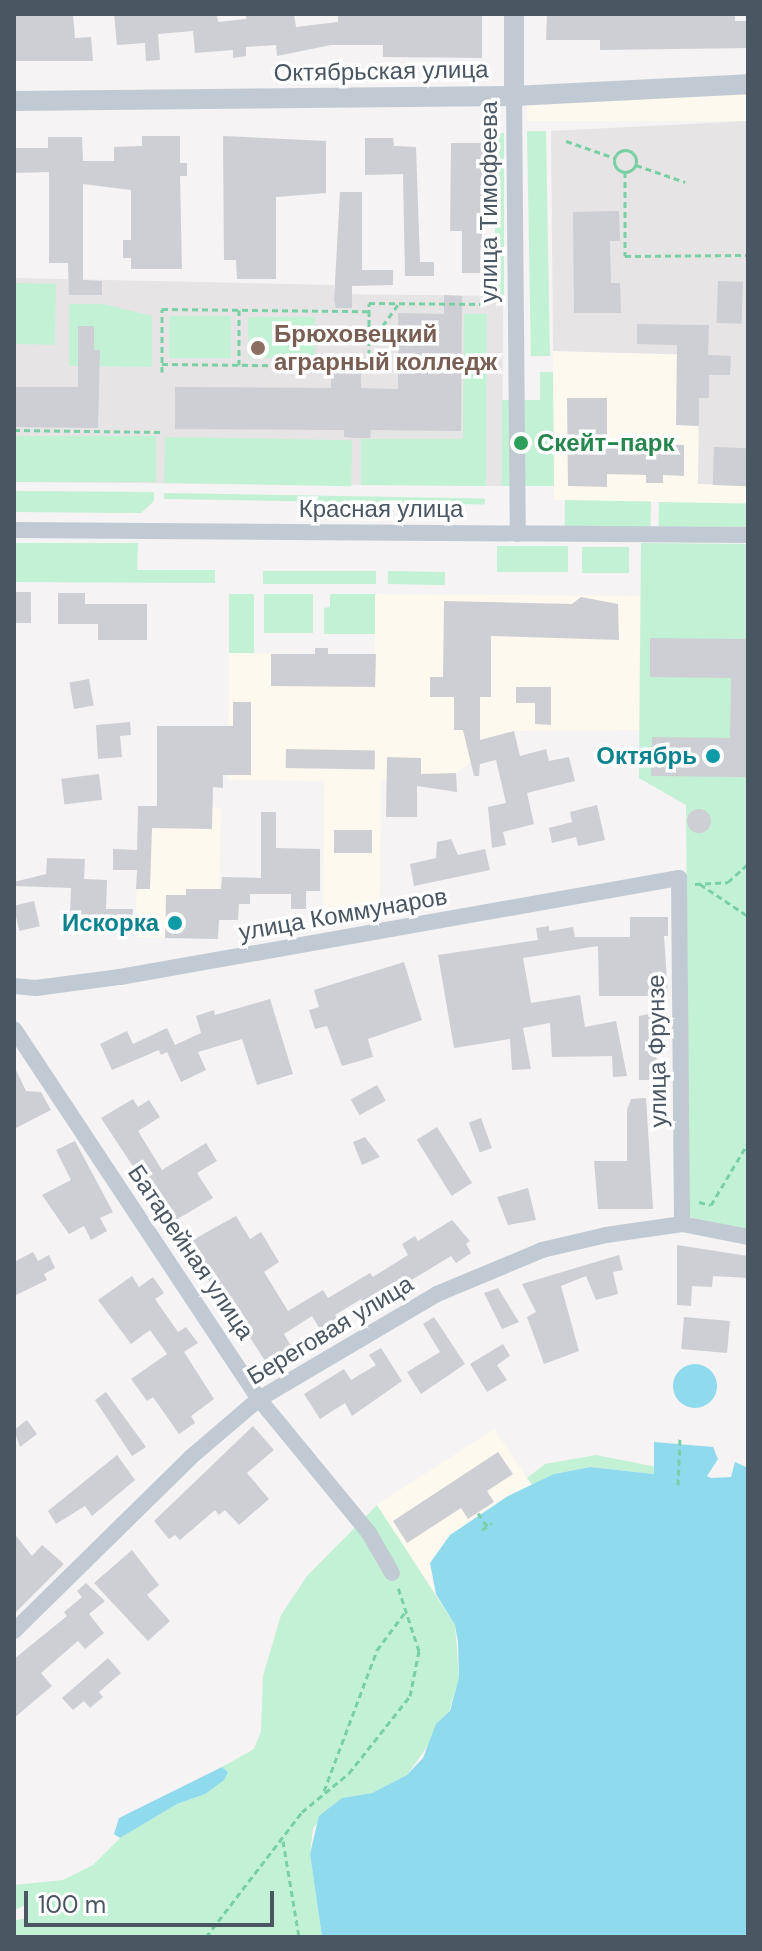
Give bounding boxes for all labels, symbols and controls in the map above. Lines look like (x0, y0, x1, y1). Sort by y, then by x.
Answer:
street label: Октябрьская улица (273, 55, 489, 87)
street label: улица Тимофеева (475, 101, 503, 303)
place label: Брюховецкий аграрный колледж (274, 320, 497, 376)
marker: Брюховецкий аграрный колледж (249, 339, 267, 357)
place label: Скейт-парк (537, 429, 675, 457)
marker: Скейт-парк (512, 434, 530, 452)
street label: Красная улица (299, 495, 463, 523)
place label: Октябрь (596, 742, 697, 770)
marker: Октябрь (704, 747, 722, 765)
street label: улица Коммунаров (237, 881, 449, 947)
place label: Искорка (62, 909, 159, 937)
marker: Искорка (166, 914, 184, 932)
street label: улица Фрунзе (641, 974, 673, 1128)
street label: Батарейная улица (122, 1159, 260, 1345)
street label: Береговая улица (242, 1269, 418, 1391)
scale bar (28, 1875, 278, 1925)
text: 100 m (38, 1889, 106, 1920)

